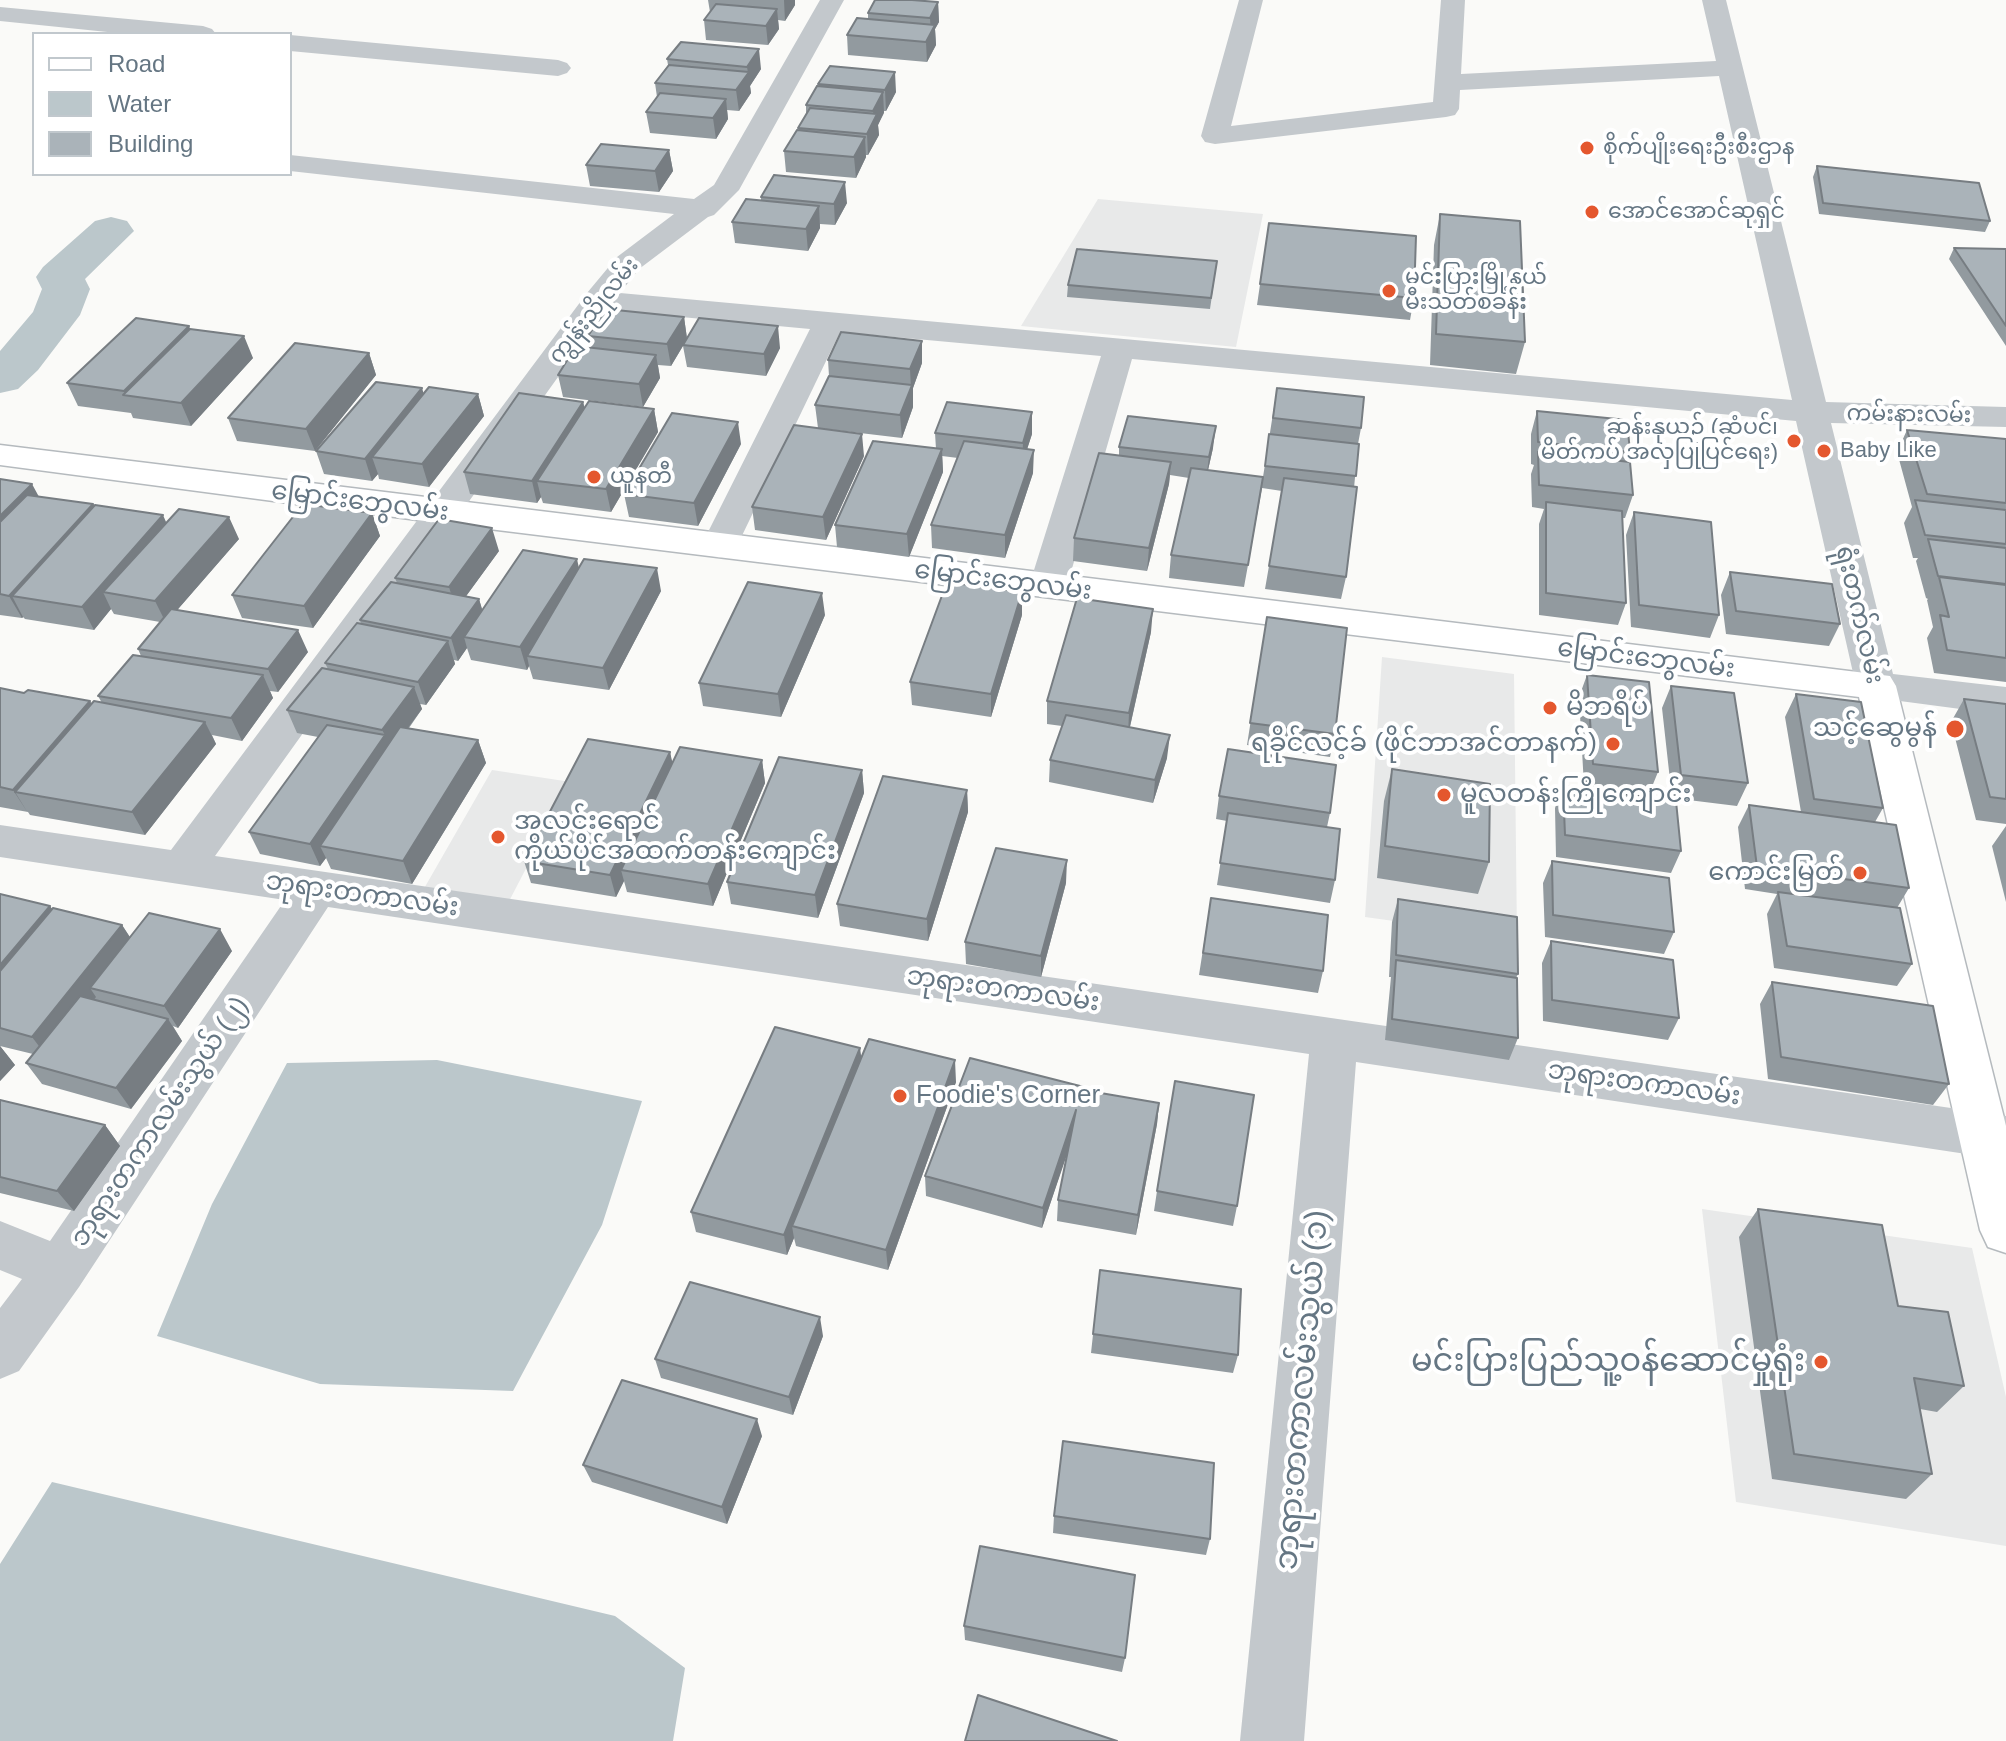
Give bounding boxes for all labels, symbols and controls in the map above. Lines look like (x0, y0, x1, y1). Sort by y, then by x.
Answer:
legend (32, 32, 292, 176)
text: Road (108, 50, 165, 77)
text: Water (108, 90, 171, 117)
text: Building (108, 130, 193, 157)
place label: စိုက်ပျိုးရေးဦးစီးဌာန (1603, 135, 1794, 161)
marker: စိုက်ပျိုးရေးဦးစီးဌာန (1578, 139, 1596, 157)
place label: အောင်အောင်ဆုရှင် (1608, 199, 1785, 225)
marker: အောင်အောင်ဆုရှင် (1583, 203, 1601, 221)
street label: ကျွန်းညိုလမ်း (543, 253, 645, 369)
place label: မင်းပြားမြို့နယ် မီးသတ်စခန်း (1405, 265, 1547, 316)
marker: မင်းပြားမြို့နယ် မီးသတ်စခန်း (1380, 282, 1398, 300)
street label: ကမ်းနားလမ်း (1846, 401, 1972, 429)
place label: ဆန်းနုယဉ် (ဆံပင်၊ မိတ်ကပ် အလှပြုပြင်ရေး) (1541, 415, 1778, 466)
marker: ဆန်းနုယဉ် (ဆံပင်၊ မိတ်ကပ် အလှပြုပြင်ရေး) (1785, 432, 1803, 450)
place label: Baby Like (1840, 438, 1937, 464)
marker: Baby Like (1815, 442, 1833, 460)
place label: ယူနတီ (610, 464, 672, 490)
marker: ယူနတီ (585, 468, 603, 486)
street label: မြောင်းဘွေလမ်း (270, 476, 450, 528)
street label: ရုံးတက်လမ်း (1828, 543, 1890, 687)
street label: မြောင်းဘွေလမ်း (913, 555, 1093, 607)
street label: မြောင်းဘွေလမ်း (1556, 633, 1736, 685)
place label: မိဘရိပ် (1566, 692, 1648, 724)
marker: မိဘရိပ် (1541, 699, 1559, 717)
place label: သင့်ဆွေမွန် (1813, 713, 1937, 745)
marker: သင့်ဆွေမွန် (1944, 718, 1966, 740)
place label: ရခိုင်လင့်ခ် (ဖိုင်ဘာအင်တာနက်) (1251, 728, 1597, 760)
marker: ရခိုင်လင့်ခ် (ဖိုင်ဘာအင်တာနက်) (1604, 735, 1622, 753)
place label: မူလတန်းကြိုကျောင်း (1460, 779, 1692, 811)
marker: မူလတန်းကြိုကျောင်း (1435, 786, 1453, 804)
place label: အလင်းရောင် ကိုယ်ပိုင်အထက်တန်းကျောင်း (514, 806, 836, 868)
marker: အလင်းရောင် ကိုယ်ပိုင်အထက်တန်းကျောင်း (489, 828, 507, 846)
place label: ကောင်းမြတ် (1708, 857, 1844, 889)
marker: ကောင်းမြတ် (1851, 864, 1869, 882)
street label: ဘုရားတကာလမ်း (264, 866, 460, 924)
street label: ဘုရားတကာလမ်း (905, 961, 1101, 1019)
street label: ဘုရားတကာလမ်းသွယ် (၂) (65, 991, 255, 1253)
street label: ဘုရားတကာလမ်း (1546, 1055, 1742, 1113)
place label: Foodie's Corner (916, 1080, 1100, 1112)
marker: Foodie's Corner (891, 1087, 909, 1105)
street label: ဘုရားတကာလမ်းသွယ် (၁) (1268, 1208, 1338, 1572)
place label: မင်းပြားပြည်သူ့ဝန်ဆောင်မှုရုံး (1411, 1343, 1805, 1381)
marker: မင်းပြားပြည်သူ့ဝန်ဆောင်မှုရုံး (1812, 1353, 1830, 1371)

